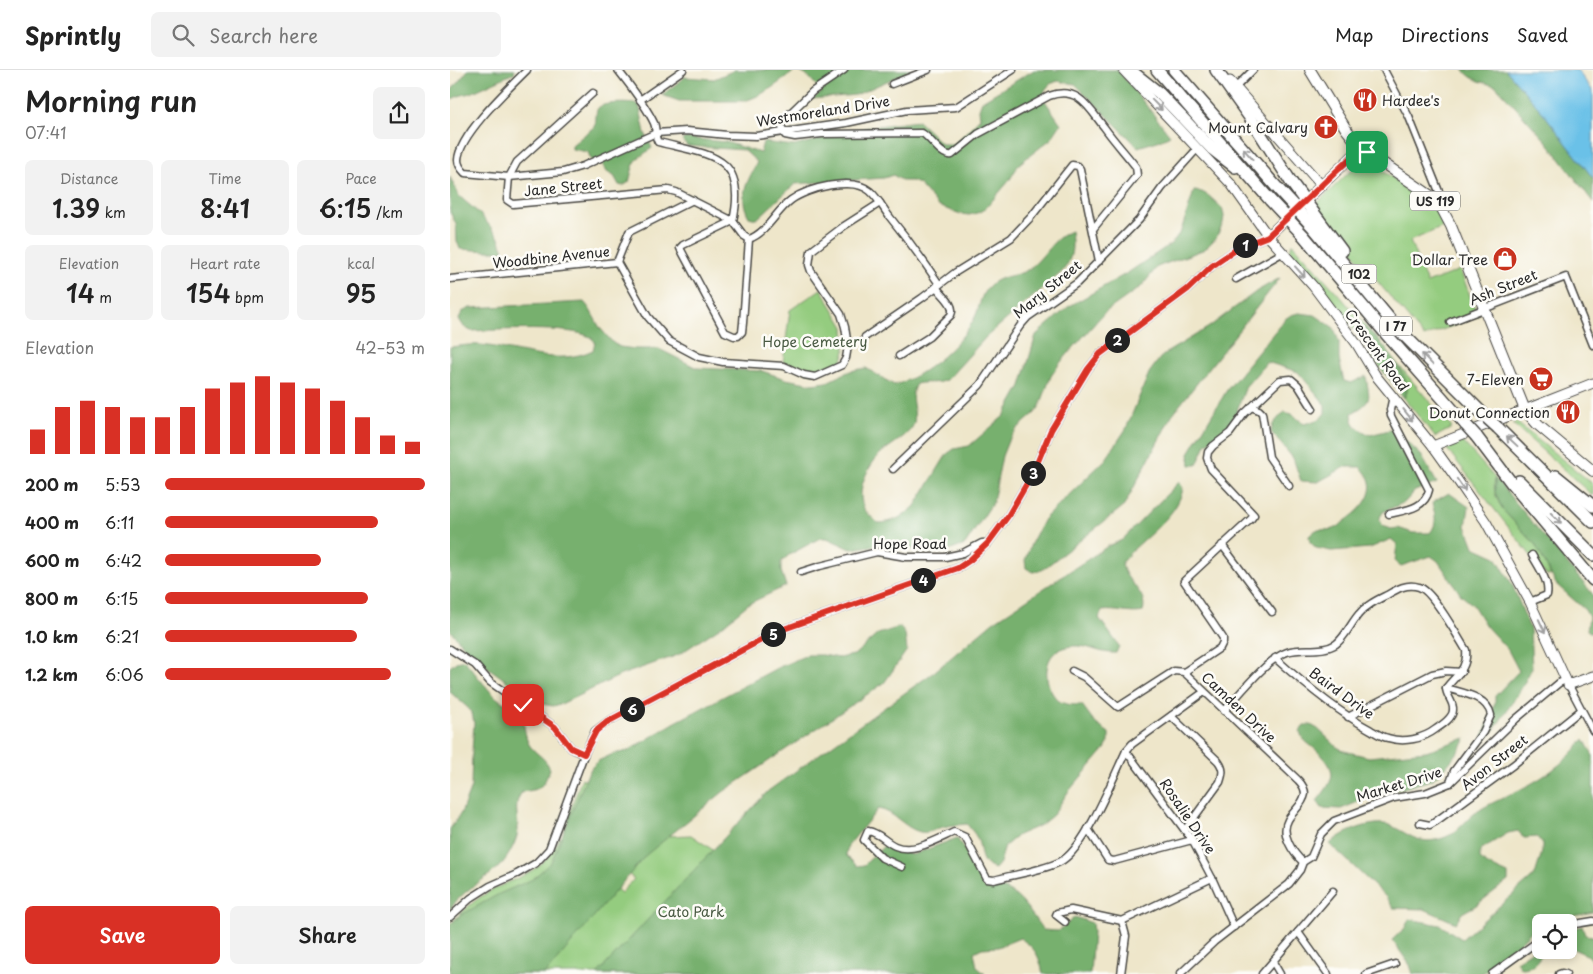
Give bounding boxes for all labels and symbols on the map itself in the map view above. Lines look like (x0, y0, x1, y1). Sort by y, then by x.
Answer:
restaurant icon: Hardee's (1352, 87, 1378, 113)
street label: Westmoreland Drive (755, 90, 891, 132)
place label: Hardee's (1382, 90, 1440, 111)
one-way arrow (1150, 99, 1162, 111)
church icon: Mount Calvary (1313, 114, 1339, 140)
place label: Mount Calvary (1208, 117, 1308, 138)
pin (1346, 131, 1388, 173)
one-way arrow (1242, 148, 1254, 161)
street label: Jane Street (523, 172, 603, 202)
road number: US 119 (1410, 192, 1460, 210)
pin: 1 (1232, 232, 1258, 258)
street label: Woodbine Avenue (491, 240, 611, 274)
shop icon: Dollar Tree (1492, 246, 1518, 272)
place label: Dollar Tree (1411, 249, 1488, 270)
street label: Mary Street (1008, 255, 1086, 323)
road number: 102 (1342, 264, 1376, 283)
street label: Ash Street (1466, 264, 1541, 310)
one-way arrow (1294, 265, 1306, 278)
street label: Crescent Road (1340, 304, 1414, 396)
road number: I 77 (1380, 317, 1412, 336)
pin: 2 (1104, 328, 1130, 352)
park label: Hope Cemetery (763, 331, 867, 352)
one-way arrow (1421, 353, 1433, 365)
supermarket icon: 7-Eleven (1528, 366, 1554, 392)
place label: 7-Eleven (1467, 369, 1524, 390)
restaurant icon: Donut Connection (1555, 399, 1581, 425)
place label: Donut Connection (1428, 402, 1550, 423)
one-way arrow (1403, 408, 1414, 421)
one-way arrow (1505, 435, 1518, 447)
pin: 3 (1020, 460, 1046, 486)
one-way arrow (1456, 478, 1466, 492)
one-way arrow (1550, 512, 1562, 524)
street label: Hope Road (873, 533, 947, 554)
pin: 4 (910, 568, 936, 592)
one-way arrow (1537, 618, 1547, 633)
pin: 5 (760, 622, 786, 646)
street label: Baird Drive (1305, 662, 1379, 724)
street label: Camden Drive (1197, 667, 1281, 747)
pin (502, 684, 544, 726)
pin: 6 (620, 696, 644, 722)
street label: Avon Street (1456, 729, 1532, 795)
street label: Market Drive (1354, 761, 1444, 807)
street label: Rosalie Drive (1155, 774, 1221, 858)
park label: Cato Park (658, 901, 725, 922)

